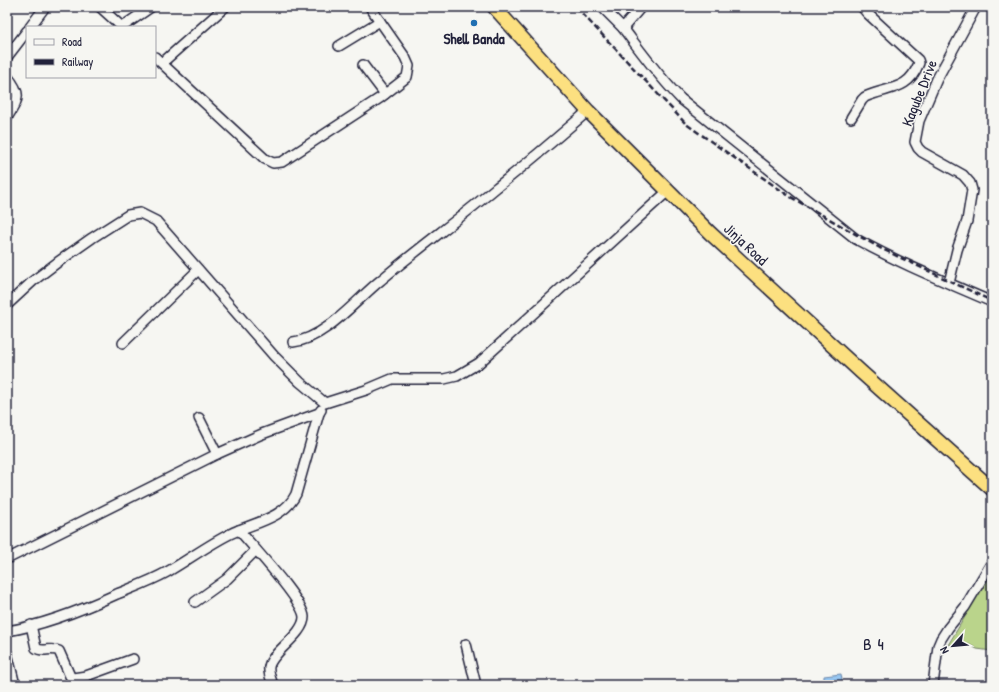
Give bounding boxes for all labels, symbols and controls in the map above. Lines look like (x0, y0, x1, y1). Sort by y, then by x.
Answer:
marker: Shell Banda (469, 18, 479, 28)
legend (26, 26, 156, 78)
place label: Shell Banda (443, 28, 505, 49)
text: Road (62, 33, 82, 50)
text: Railway (62, 53, 93, 70)
street label: Kagube Drive (896, 56, 942, 129)
street label: Jinja Road (719, 218, 773, 270)
north arrow (933, 626, 973, 666)
district label: B 4 (863, 632, 885, 655)
text: N (936, 645, 952, 656)

